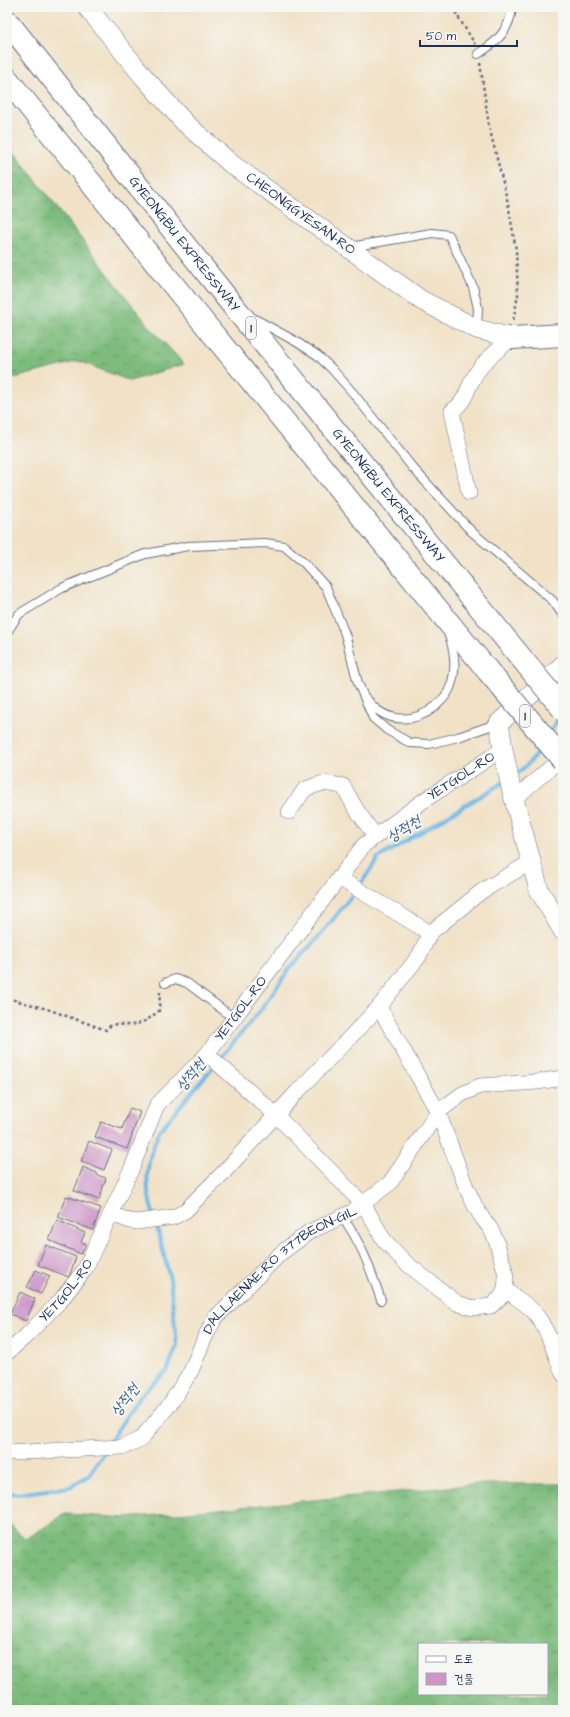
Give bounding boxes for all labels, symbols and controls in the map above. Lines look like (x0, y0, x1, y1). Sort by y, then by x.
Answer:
scale bar (420, 22, 517, 48)
text: 50 m (426, 28, 457, 45)
street label: CHEONGGYESAN-RO (242, 167, 359, 260)
street label: GYEONGBU EXPRESSWAY (124, 172, 245, 317)
road number: 1 (246, 317, 256, 339)
street label: GYEONGBU EXPRESSWAY (327, 424, 450, 568)
road number: 1 (520, 705, 530, 727)
street label: YETGOL-RO (423, 747, 499, 806)
water label: 상적천 (383, 810, 427, 847)
street label: YETGOL-RO (210, 972, 272, 1046)
water label: 상적천 (171, 1053, 212, 1096)
street label: DALLAENAE-RO 377BEON-GIL (198, 1201, 361, 1338)
street label: YETGOL-RO (34, 1256, 98, 1327)
water label: 상적천 (106, 1378, 145, 1421)
legend (418, 1643, 548, 1695)
text: 도로 (454, 1651, 473, 1668)
text: 건물 (454, 1671, 474, 1688)

